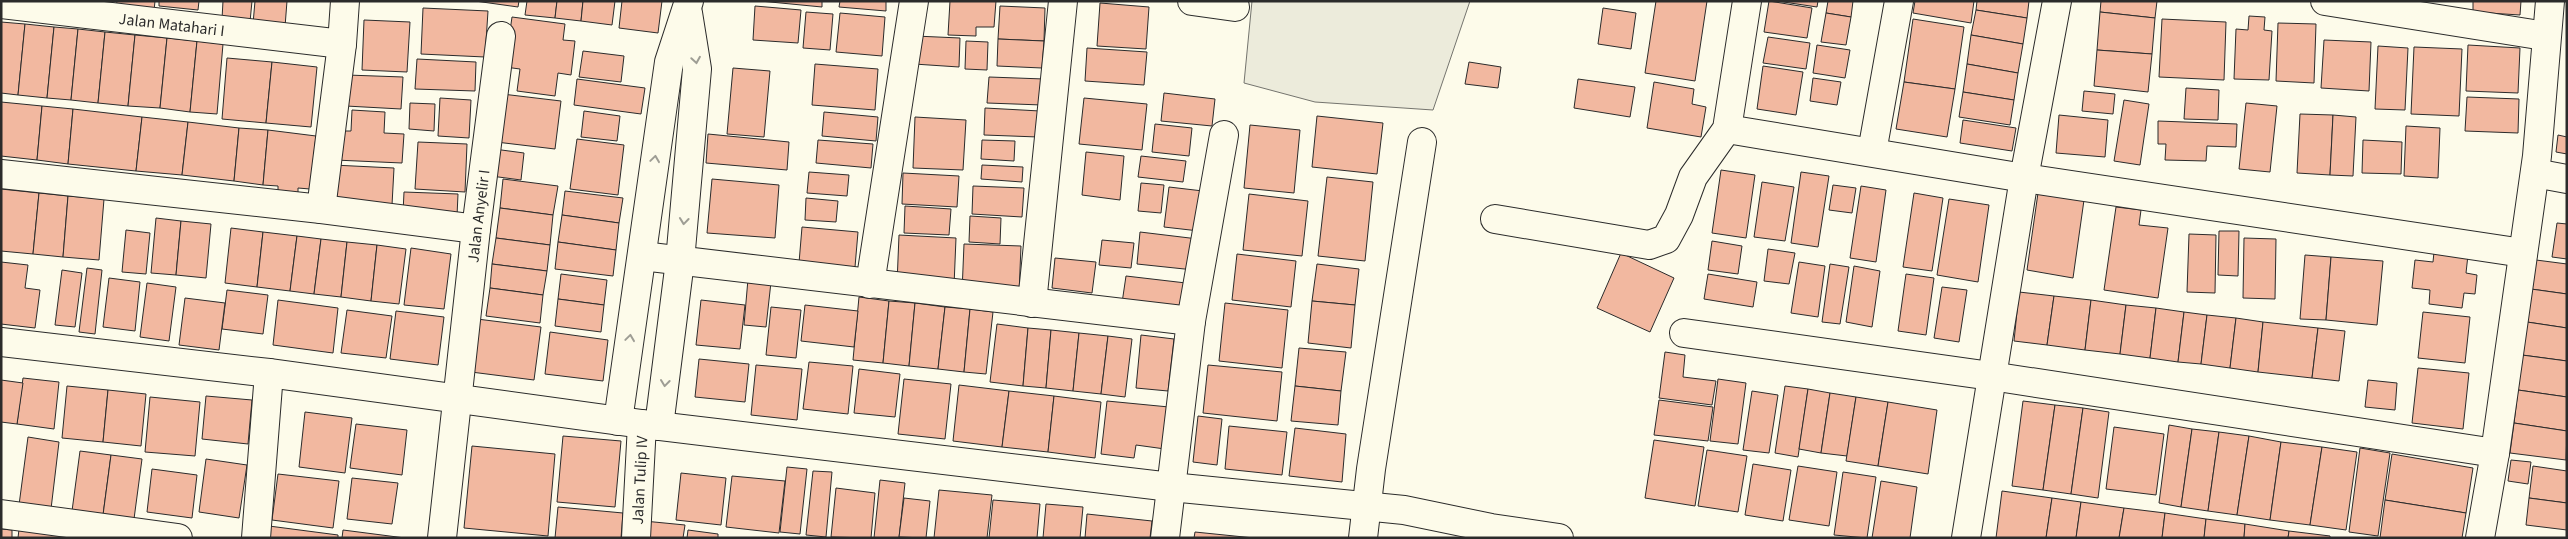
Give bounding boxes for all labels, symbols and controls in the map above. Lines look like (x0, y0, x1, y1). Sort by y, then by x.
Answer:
street label: Jalan Matahari I (118, 8, 226, 42)
one-way arrow (690, 55, 700, 64)
one-way arrow (649, 155, 660, 163)
street label: Jalan Anyelir I (462, 168, 496, 264)
one-way arrow (679, 218, 690, 226)
one-way arrow (624, 333, 635, 341)
one-way arrow (660, 378, 670, 387)
street label: Jalan Tulip IV (627, 434, 653, 525)

